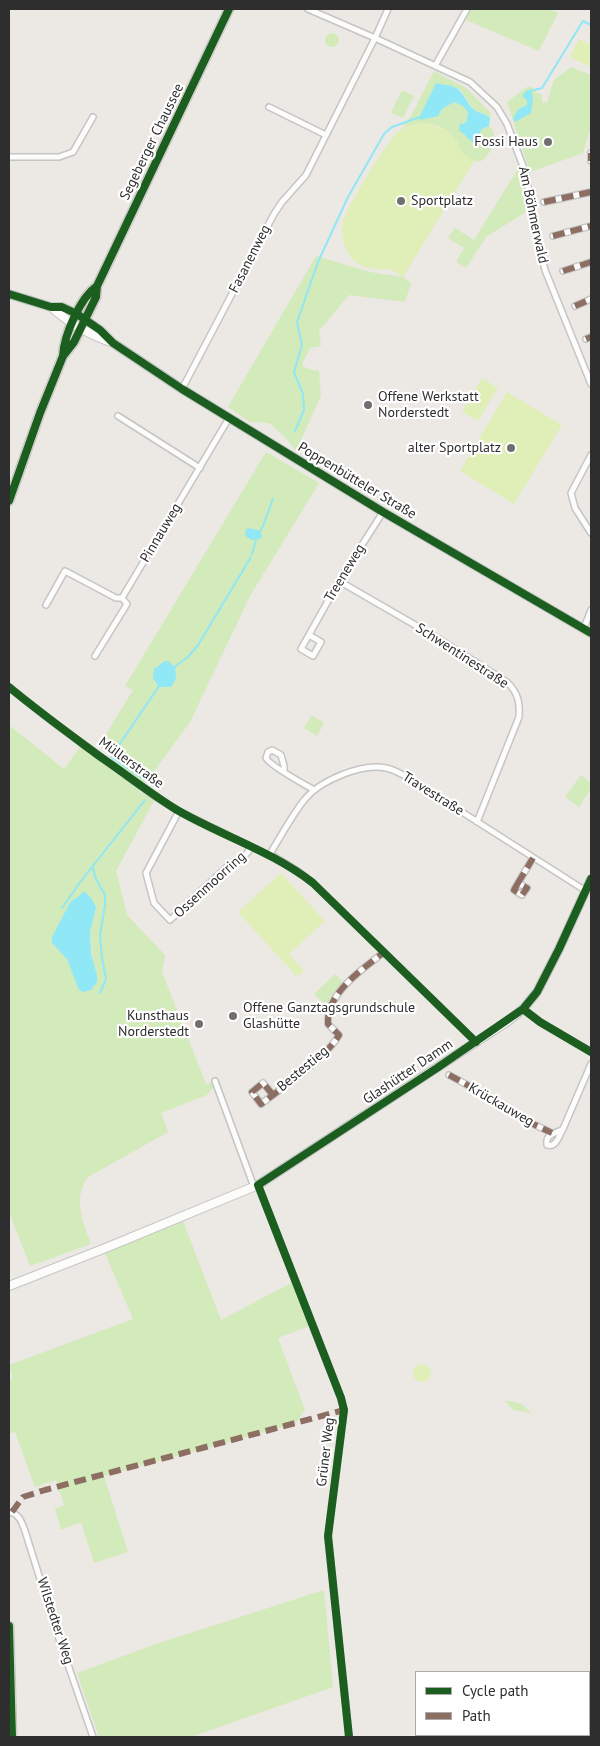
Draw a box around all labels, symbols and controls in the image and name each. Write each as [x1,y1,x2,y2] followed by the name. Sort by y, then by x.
[116,81,188,203] street label: Segeberger Chaussee
[474,134,538,150] place label: Fossi Haus
[542,136,554,148] marker: Fossi Haus
[515,165,551,265] street label: Am Böhmerwald
[411,193,473,209] place label: Sportplatz
[395,195,407,207] marker: Sportplatz
[226,222,274,296] street label: Fasanenweg
[378,389,479,422] place label: Offene Werkstatt Norderstedt
[362,399,374,411] marker: Offene Werkstatt Norderstedt
[295,439,419,523] street label: Poppenbütteler Straße
[408,440,501,456] place label: alter Sportplatz
[505,442,517,454] marker: alter Sportplatz
[137,500,185,566] street label: Pinnauweg
[321,541,369,605] street label: Treeneweg
[412,620,512,692] street label: Schwentinestraße
[95,734,167,792] street label: Müllerstraße
[399,768,467,820] street label: Travestraße
[171,848,249,922] street label: Ossenmoorring
[243,1000,415,1032] place label: Offene Ganztagsgrundschule Glashütte
[118,1008,189,1040] place label: Kunsthaus Norderstedt
[227,1010,239,1022] marker: Offene Ganztagsgrundschule Glashütte
[193,1018,205,1030] marker: Kunsthaus Norderstedt
[360,1036,456,1108] street label: Glashütter Damm
[274,1043,332,1095] street label: Bestestieg
[465,1080,537,1130] street label: Krückauweg
[313,1416,339,1488] street label: Grüner Weg
[33,1575,77,1667] street label: Wilstedter Weg
[415,1671,590,1736] legend
[462,1681,528,1700] text: Cycle path
[462,1706,491,1725] text: Path

